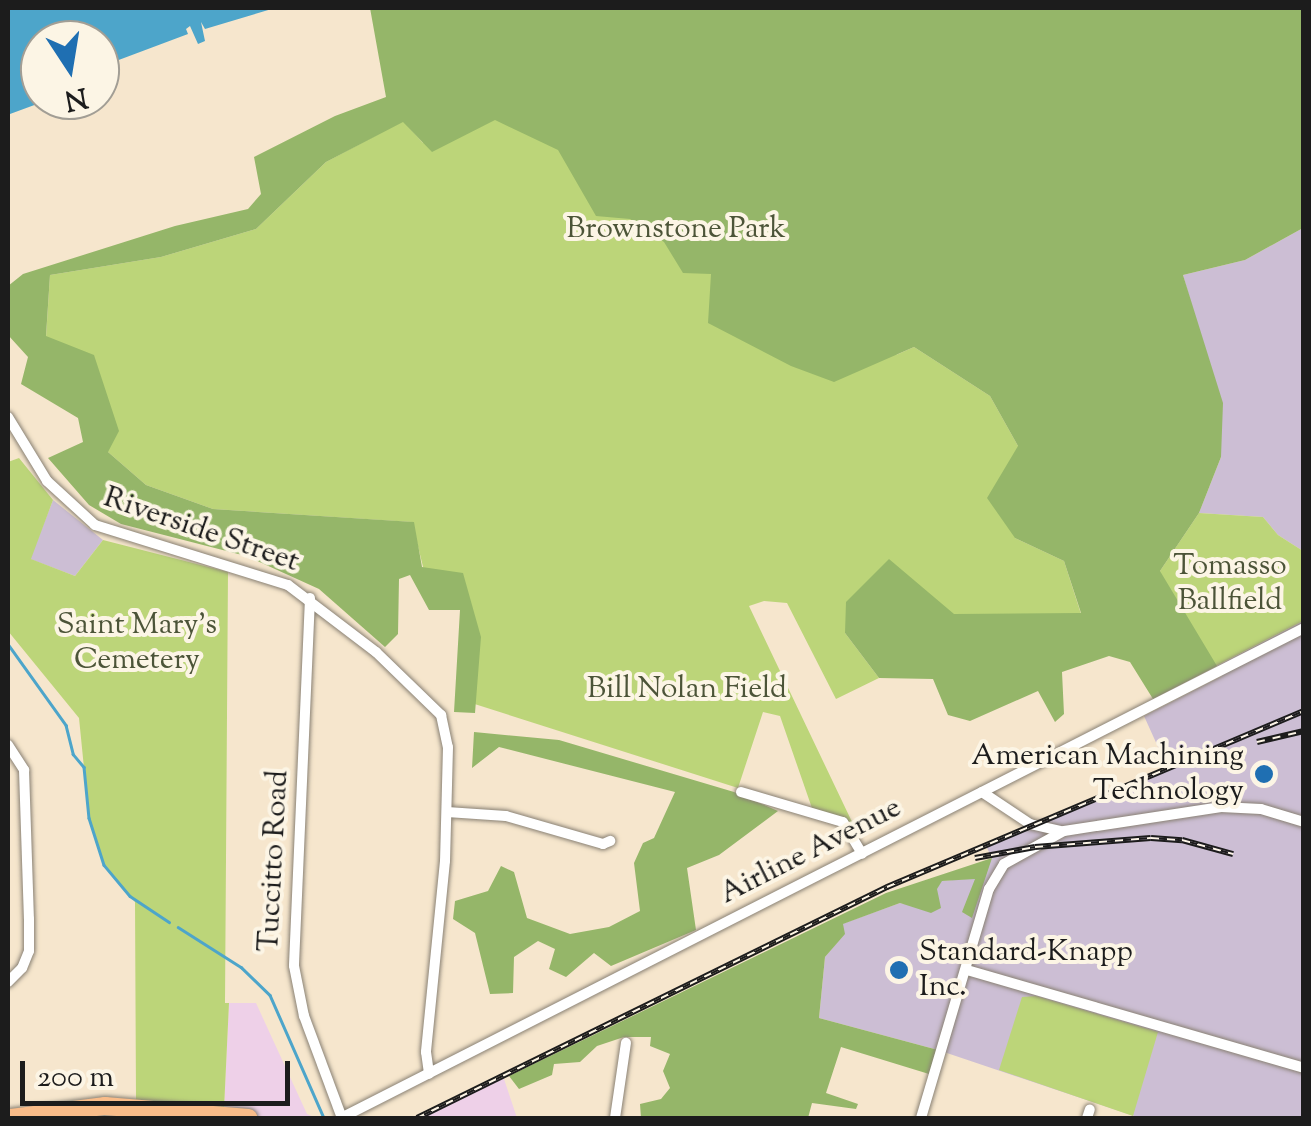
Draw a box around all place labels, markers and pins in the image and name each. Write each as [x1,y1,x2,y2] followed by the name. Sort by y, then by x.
[971,739,1244,810] place label: American Machining Technology
[1253,763,1275,785] marker: American Machining Technology
[919,935,1133,1006] place label: Standard-Knapp Inc.
[888,959,910,981] marker: Standard-Knapp Inc.

